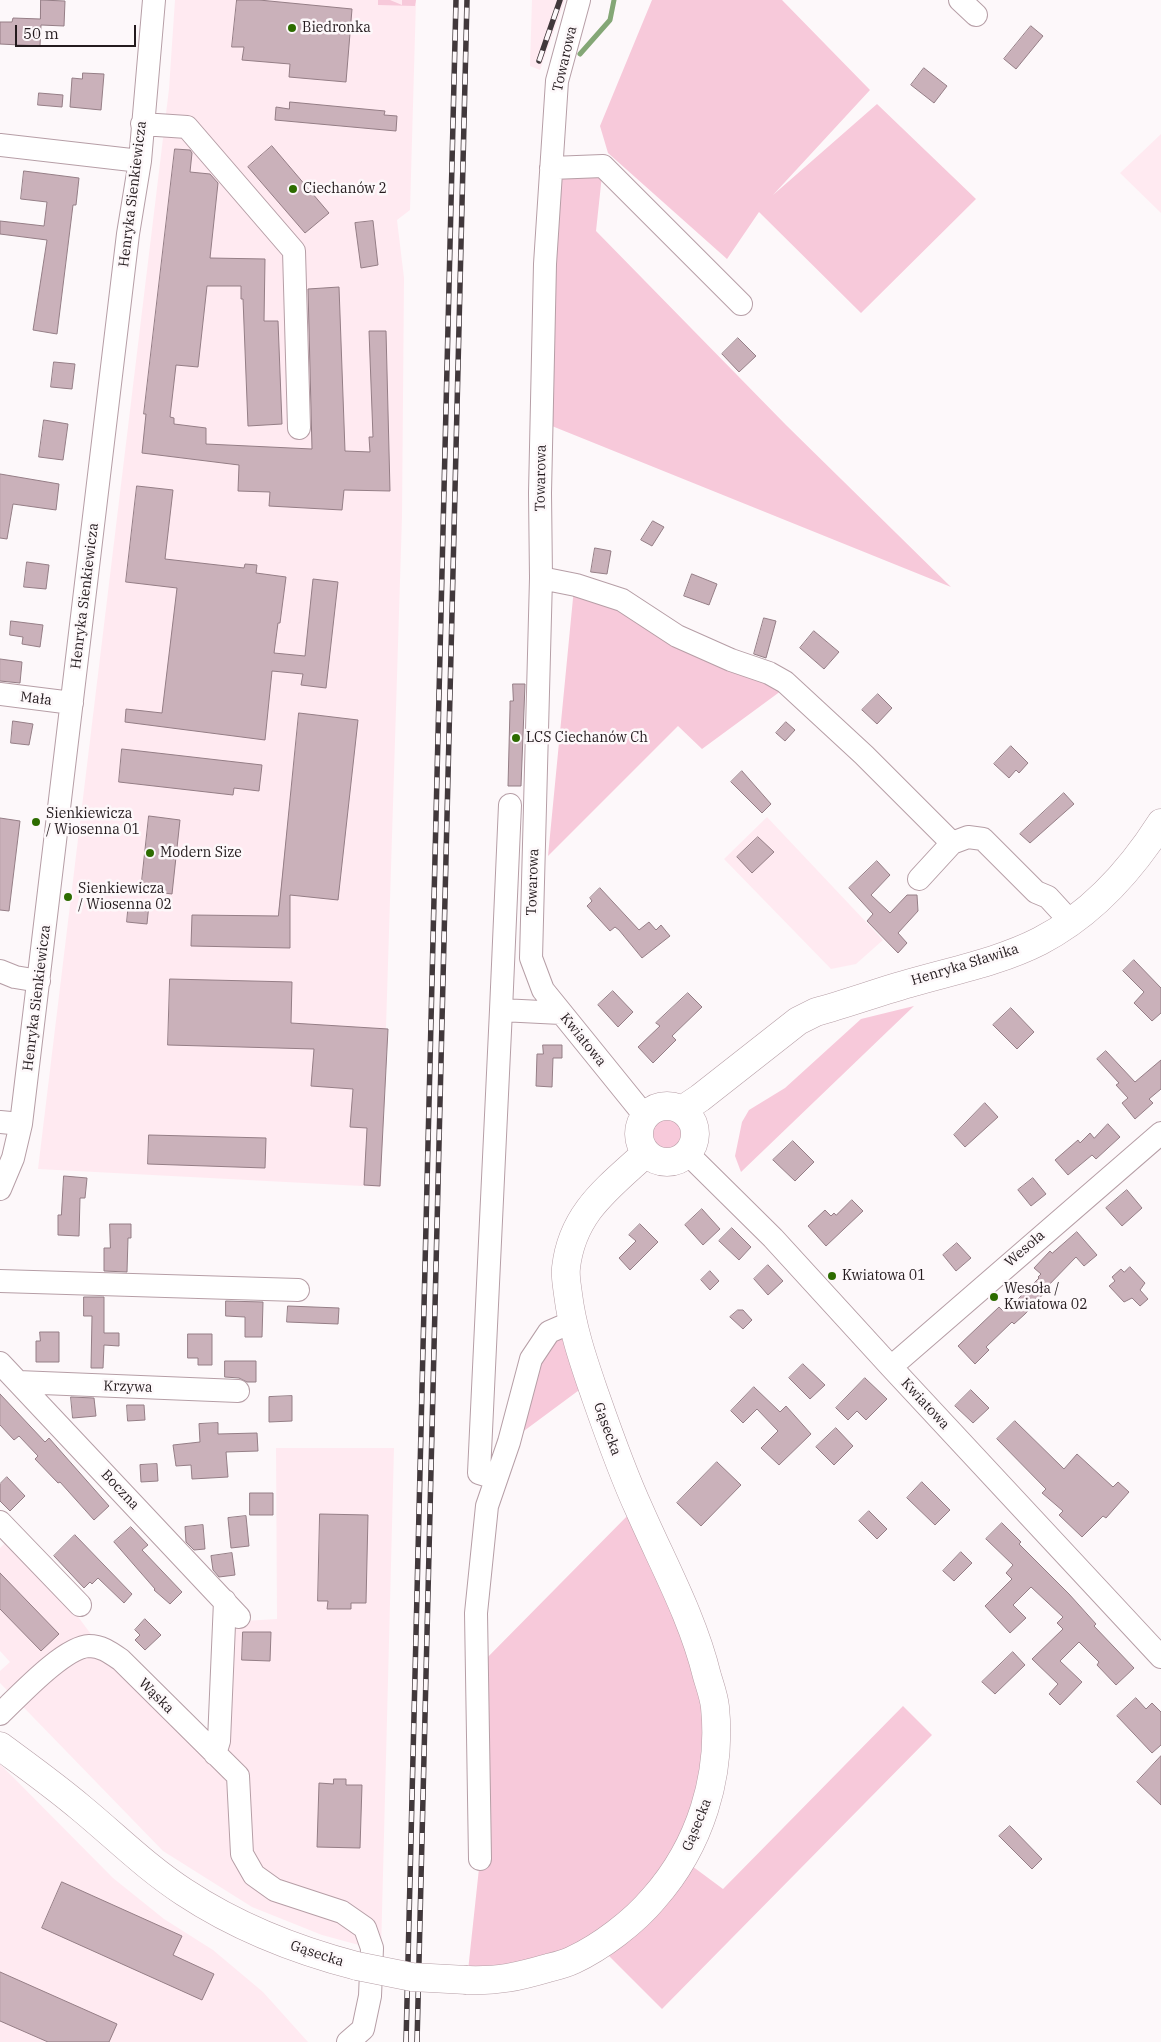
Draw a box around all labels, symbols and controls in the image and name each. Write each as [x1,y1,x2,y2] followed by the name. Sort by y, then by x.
[18,15,139,47] scale bar
[302,20,371,36] place label: Biedronka
[286,22,298,34] marker: Biedronka
[23,24,59,43] text: 50 m
[549,24,581,94] street label: Towarowa
[116,120,150,268] street label: Henryka Sienkiewicza
[303,181,387,197] place label: Ciechanów 2
[287,183,299,195] marker: Ciechanów 2
[532,444,550,512] street label: Towarowa
[68,522,102,670] street label: Henryka Sienkiewicza
[19,689,53,709] street label: Mała
[526,730,648,746] place label: LCS Ciechanów Ch
[510,732,522,744] marker: LCS Ciechanów Ch
[46,806,140,839] place label: Sienkiewicza / Wiosenna 01
[30,816,42,828] marker: Sienkiewicza / Wiosenna 01
[160,845,242,861] place label: Modern Size
[144,847,156,859] marker: Modern Size
[523,848,543,916] street label: Towarowa
[78,881,172,914] place label: Sienkiewicza / Wiosenna 02
[62,891,74,903] marker: Sienkiewicza / Wiosenna 02
[20,924,54,1072] street label: Henryka Sienkiewicza
[909,941,1021,989] street label: Henryka Sławika
[556,1010,610,1070] street label: Kwiatowa
[1002,1227,1048,1271] street label: Wesoła
[842,1268,926,1284] place label: Kwiatowa 01
[826,1270,838,1282] marker: Kwiatowa 01
[1004,1281,1088,1314] place label: Wesoła / Kwiatowa 02
[988,1291,1000,1303] marker: Wesoła / Kwiatowa 02
[897,1375,953,1433] street label: Kwiatowa
[103,1378,153,1396] street label: Krzywa
[590,1400,624,1458] street label: Gąsecka
[97,1467,143,1513] street label: Boczna
[135,1675,177,1717] street label: Wąska
[679,1796,715,1854] street label: Gąsecka
[288,1937,346,1971] street label: Gąsecka

